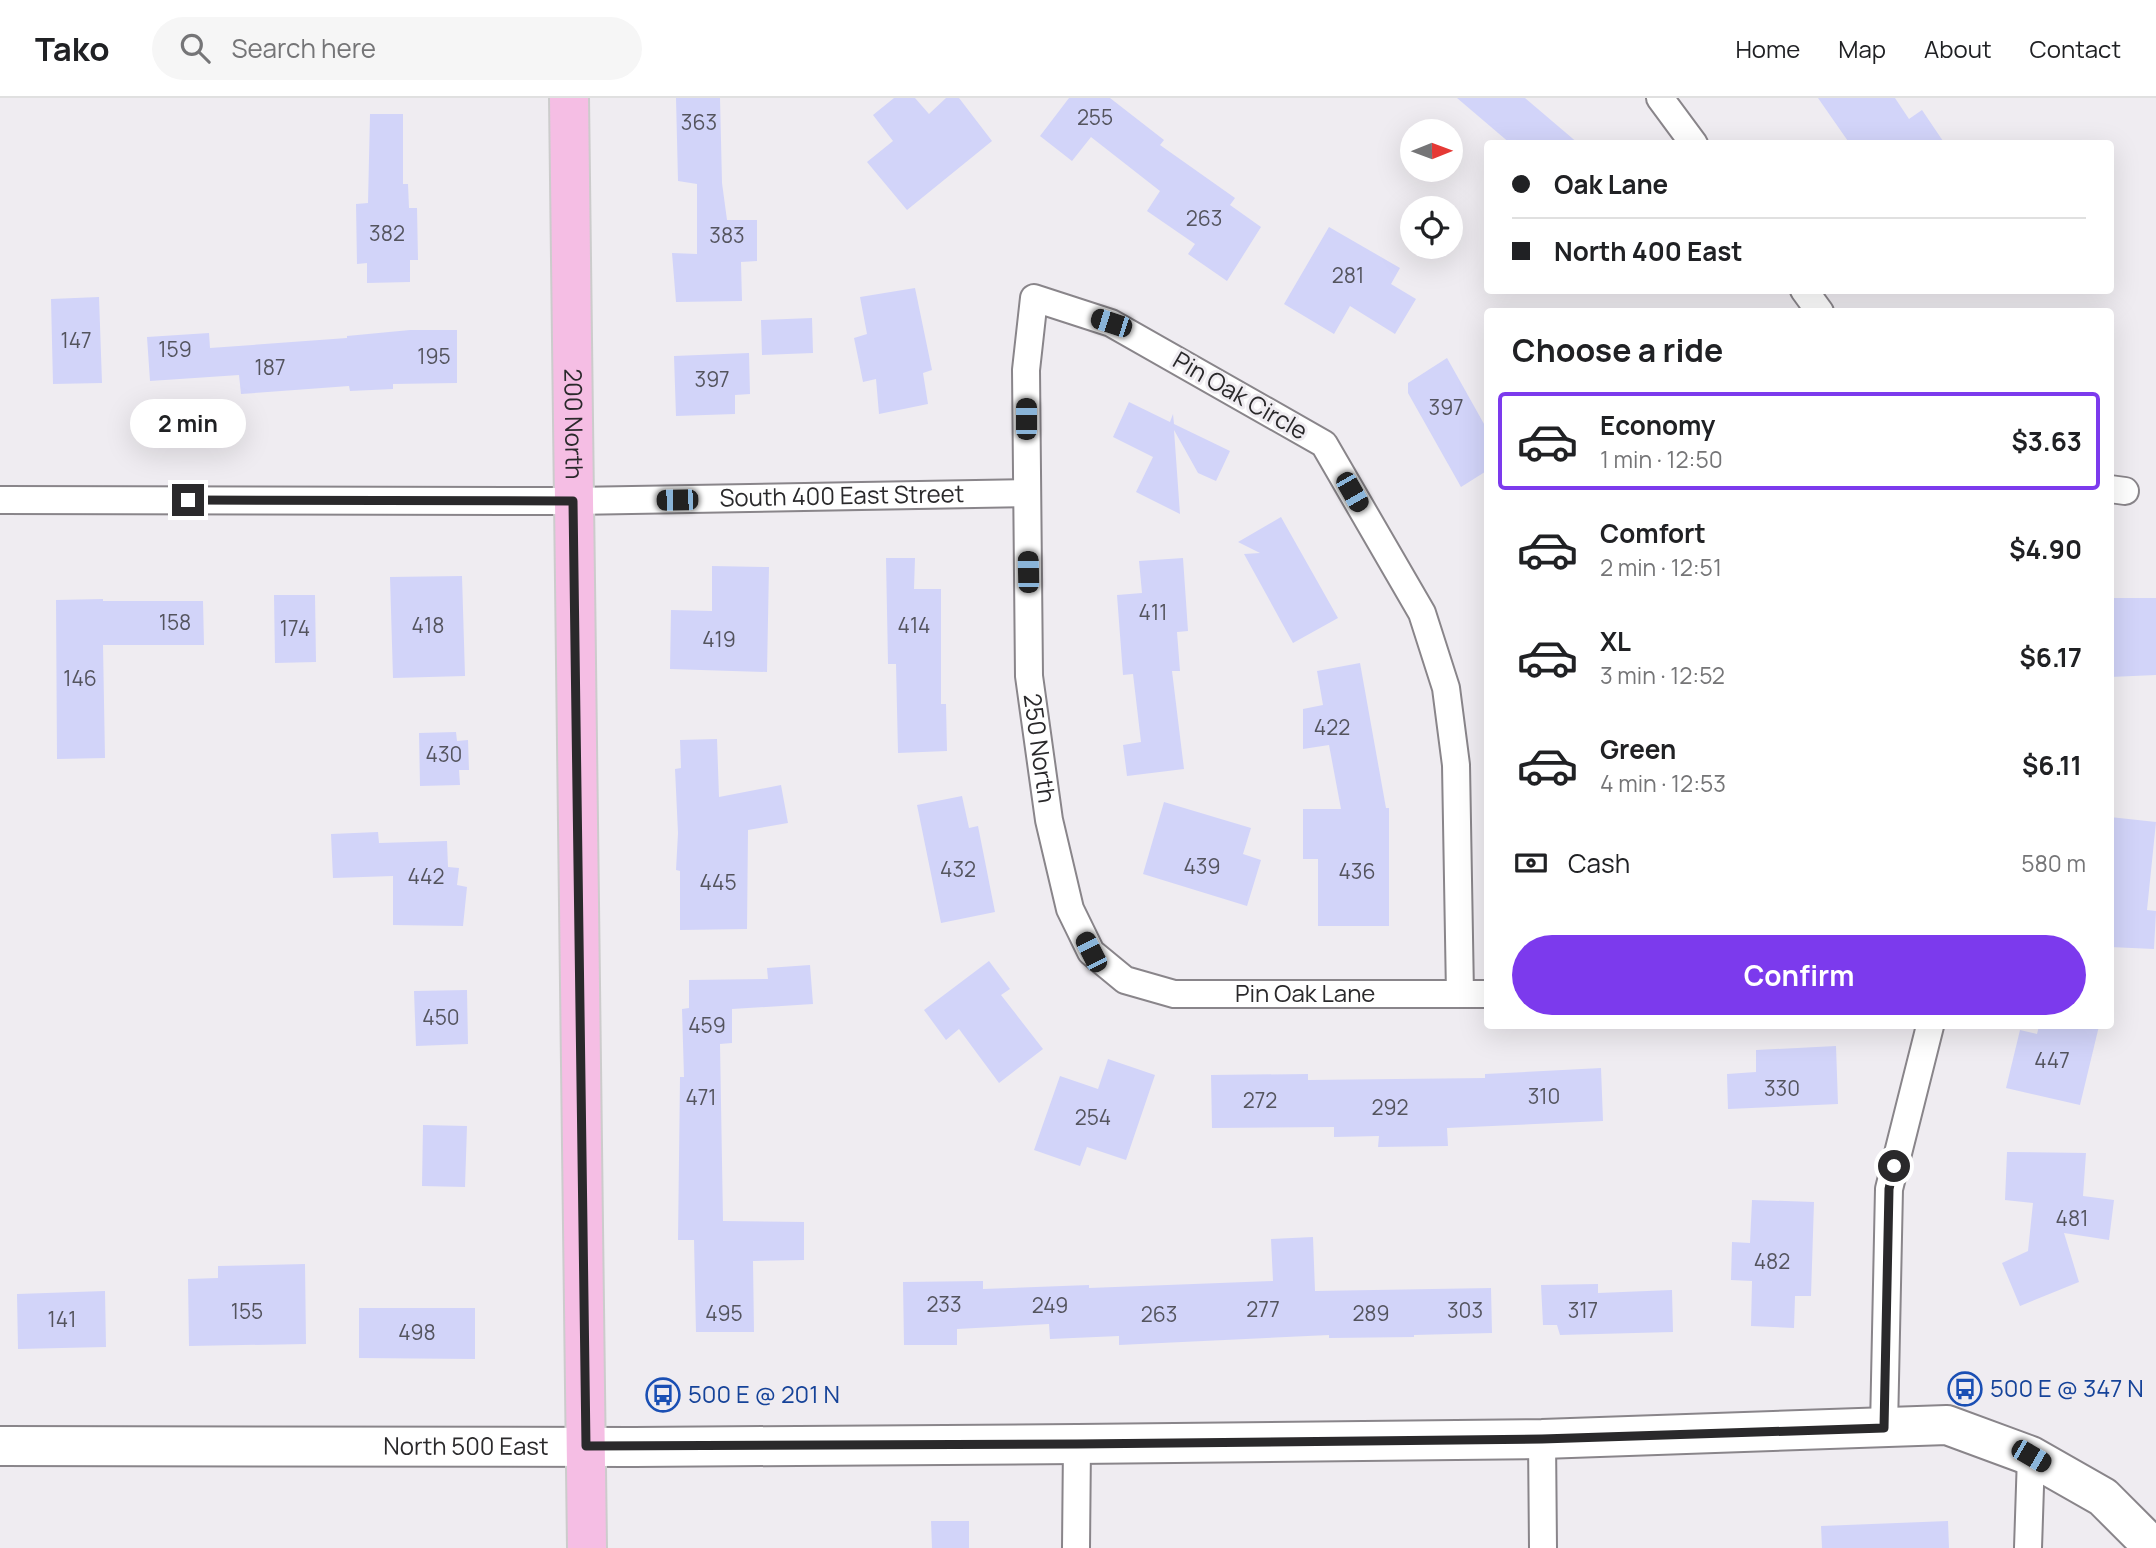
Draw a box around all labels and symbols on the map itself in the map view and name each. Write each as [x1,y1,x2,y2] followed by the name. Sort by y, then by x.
[1077,103,1113,131] house number: 255
[681,108,717,136] house number: 363
[1400,119,1463,182] north arrow
[1186,204,1222,232] house number: 263
[369,219,405,247] house number: 382
[709,221,745,249] house number: 383
[1332,261,1364,289] house number: 281
[1088,307,1135,339] car
[60,326,92,354] house number: 147
[158,335,192,363] house number: 159
[417,342,451,370] house number: 195
[1167,343,1314,447] street label: Pin Oak Circle
[255,353,285,381] house number: 187
[695,365,729,393] house number: 397
[557,368,592,480] street label: 200 North
[1429,393,1463,421] house number: 397
[130,398,246,448] callout: 2 min
[1016,398,1037,440] car
[1333,469,1372,515] car
[719,476,965,513] street label: South 400 East Street
[172,484,204,516] route end
[656,489,699,511] car
[1018,551,1039,593] car
[1139,598,1167,626] house number: 411
[159,608,191,636] house number: 158
[412,611,444,639] house number: 418
[898,611,930,639] house number: 414
[280,614,310,642] house number: 174
[702,625,736,653] house number: 419
[63,664,97,692] house number: 146
[1017,691,1064,805] street label: 250 North
[1314,713,1350,741] house number: 422
[426,740,462,768] house number: 430
[1183,852,1221,880] house number: 439
[940,855,976,883] house number: 432
[1338,857,1376,885] house number: 436
[408,862,444,890] house number: 442
[699,868,737,896] house number: 445
[1073,929,1110,975] car
[1235,976,1375,1009] street label: Pin Oak Lane
[422,1003,460,1031] house number: 450
[688,1011,726,1039] house number: 459
[2034,1046,2070,1074] house number: 447
[1764,1074,1800,1102] house number: 330
[1528,1082,1560,1110] house number: 310
[685,1083,717,1111] house number: 471
[1243,1086,1277,1114] house number: 272
[1372,1093,1408,1121] house number: 292
[1075,1103,1111,1131] house number: 254
[1878,1150,1910,1182] route start
[2056,1204,2088,1232] house number: 481
[1754,1247,1790,1275] house number: 482
[926,1290,962,1318] house number: 233
[1032,1291,1068,1319] house number: 249
[1246,1295,1280,1323] house number: 277
[1447,1296,1483,1324] house number: 303
[1568,1296,1598,1324] house number: 317
[231,1297,263,1325] house number: 155
[705,1299,743,1327] house number: 495
[1352,1299,1390,1327] house number: 289
[1141,1300,1177,1328] house number: 263
[48,1305,76,1333] house number: 141
[398,1318,436,1346] house number: 498
[1946,1370,1984,1408] bus stop icon: 500 E @ 347 N
[1990,1371,2144,1404] place label: 500 E @ 347 N
[644,1376,682,1414] bus stop icon: 500 E @ 201 N
[688,1377,840,1410] place label: 500 E @ 201 N
[383,1429,549,1462] street label: North 500 East
[2008,1436,2055,1476] car

